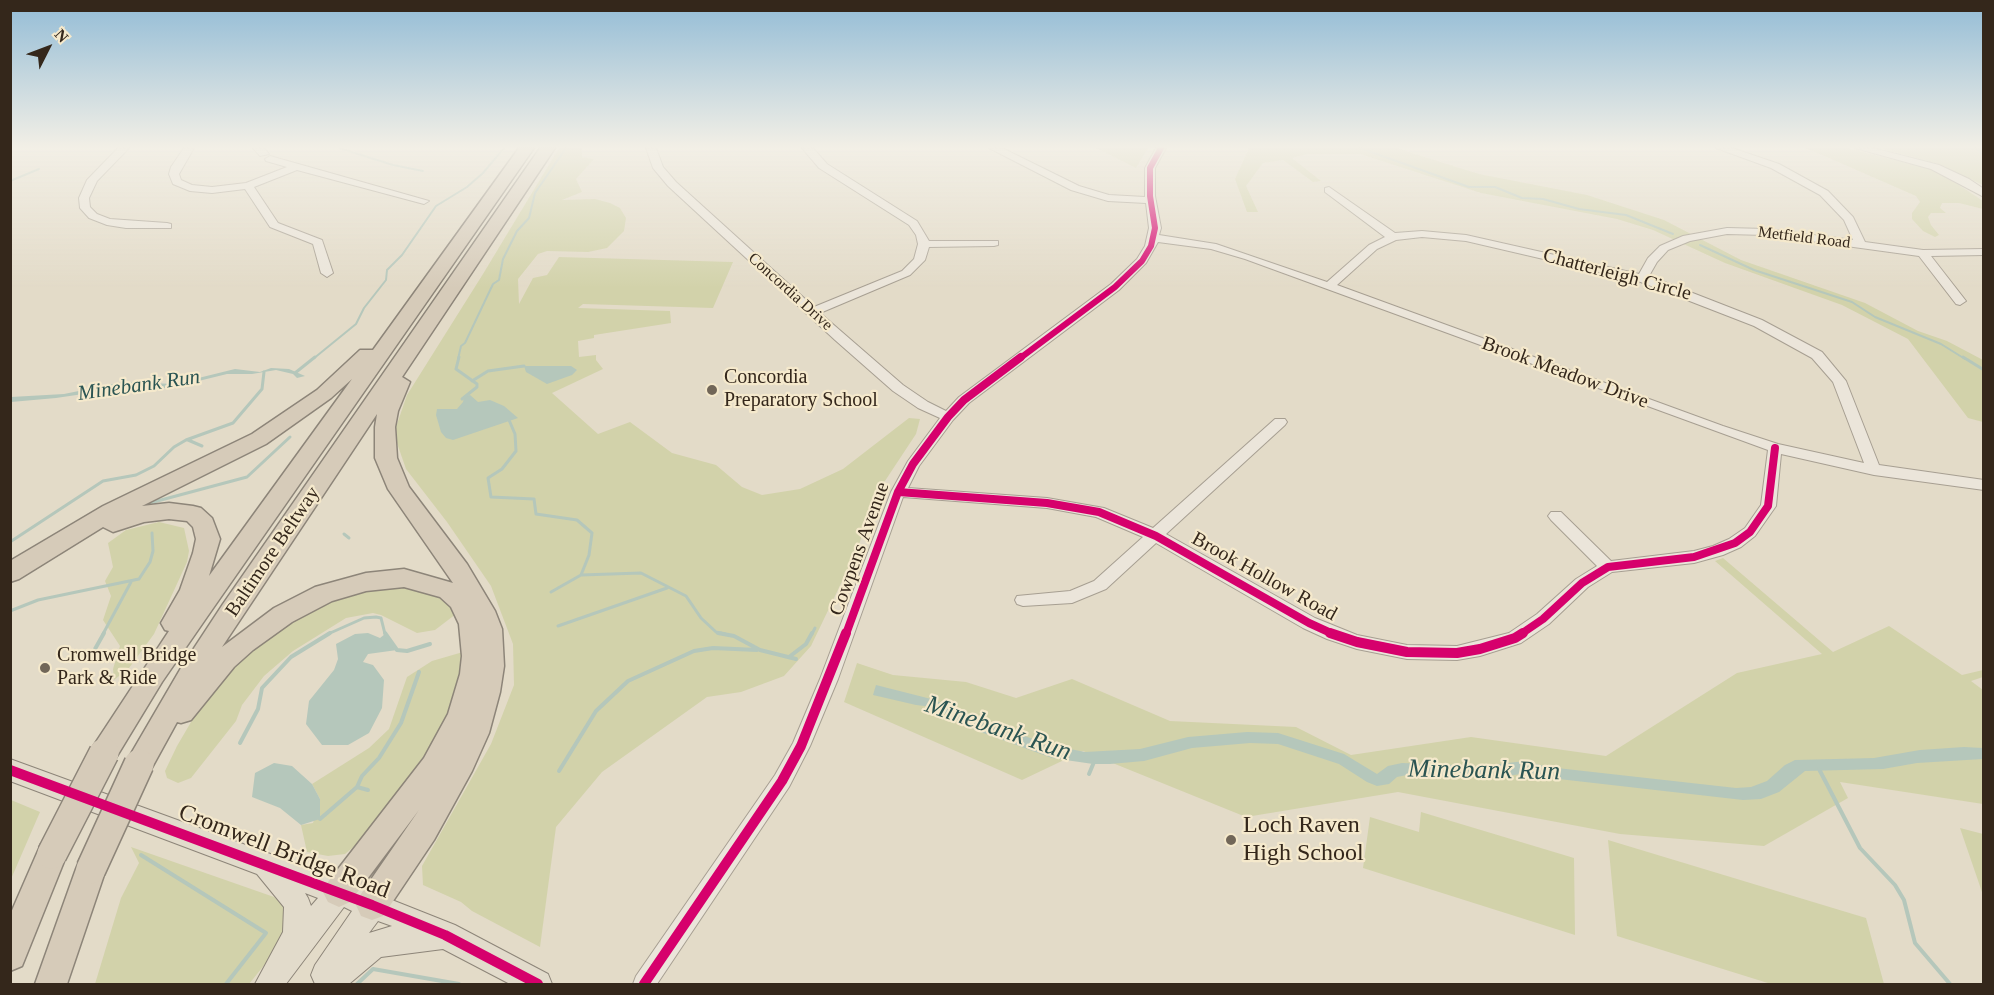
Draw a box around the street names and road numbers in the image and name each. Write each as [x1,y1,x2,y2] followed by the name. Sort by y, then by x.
[1757,223,1851,253] street label: Metfield Road
[1540,244,1694,306] street label: Chatterleigh Circle
[744,249,836,335] street label: Concordia Drive
[1478,332,1652,414] street label: Brook Meadow Drive
[825,479,895,619] street label: Cowpens Avenue
[221,482,325,622] street label: Baltimore Beltway
[1187,527,1341,627] street label: Brook Hollow Road
[174,798,394,906] street label: Cromwell Bridge Road

